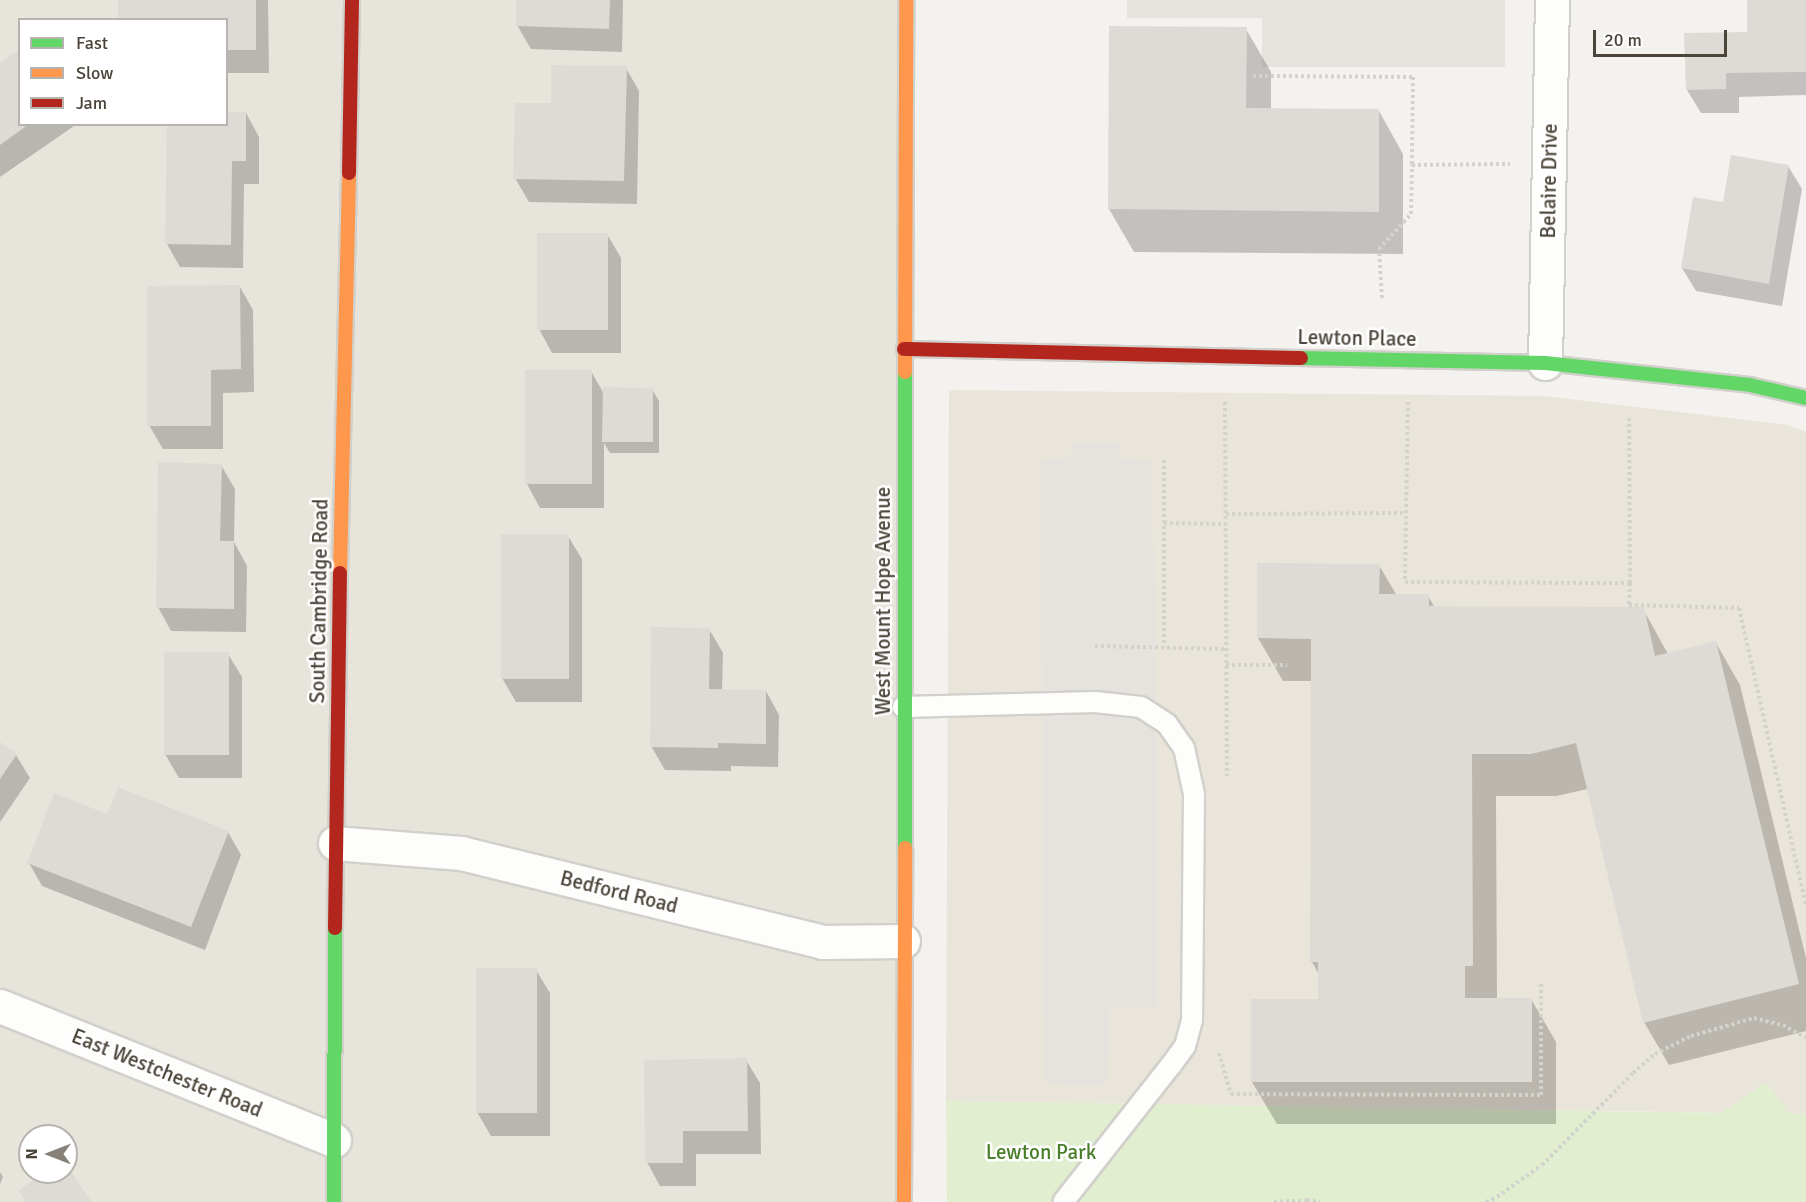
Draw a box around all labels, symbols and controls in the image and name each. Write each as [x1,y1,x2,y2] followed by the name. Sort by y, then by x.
[18,18,228,126] legend
[1596,18,1730,56] scale bar
[1604,29,1642,51] text: 20 m
[76,32,108,54] text: Fast
[76,62,113,84] text: Slow
[76,92,107,114] text: Jam
[1535,123,1563,239] street label: Belaire Drive
[1297,324,1417,352] street label: Lewton Place
[870,487,896,715] street label: West Mount Hope Avenue
[305,499,333,703] street label: South Cambridge Road
[558,865,680,919] street label: Bedford Road
[68,1023,266,1123] street label: East Westchester Road
[18,1124,78,1184] north arrow
[986,1139,1096,1165] park label: Lewton Park
[22,1148,42,1160] text: N

